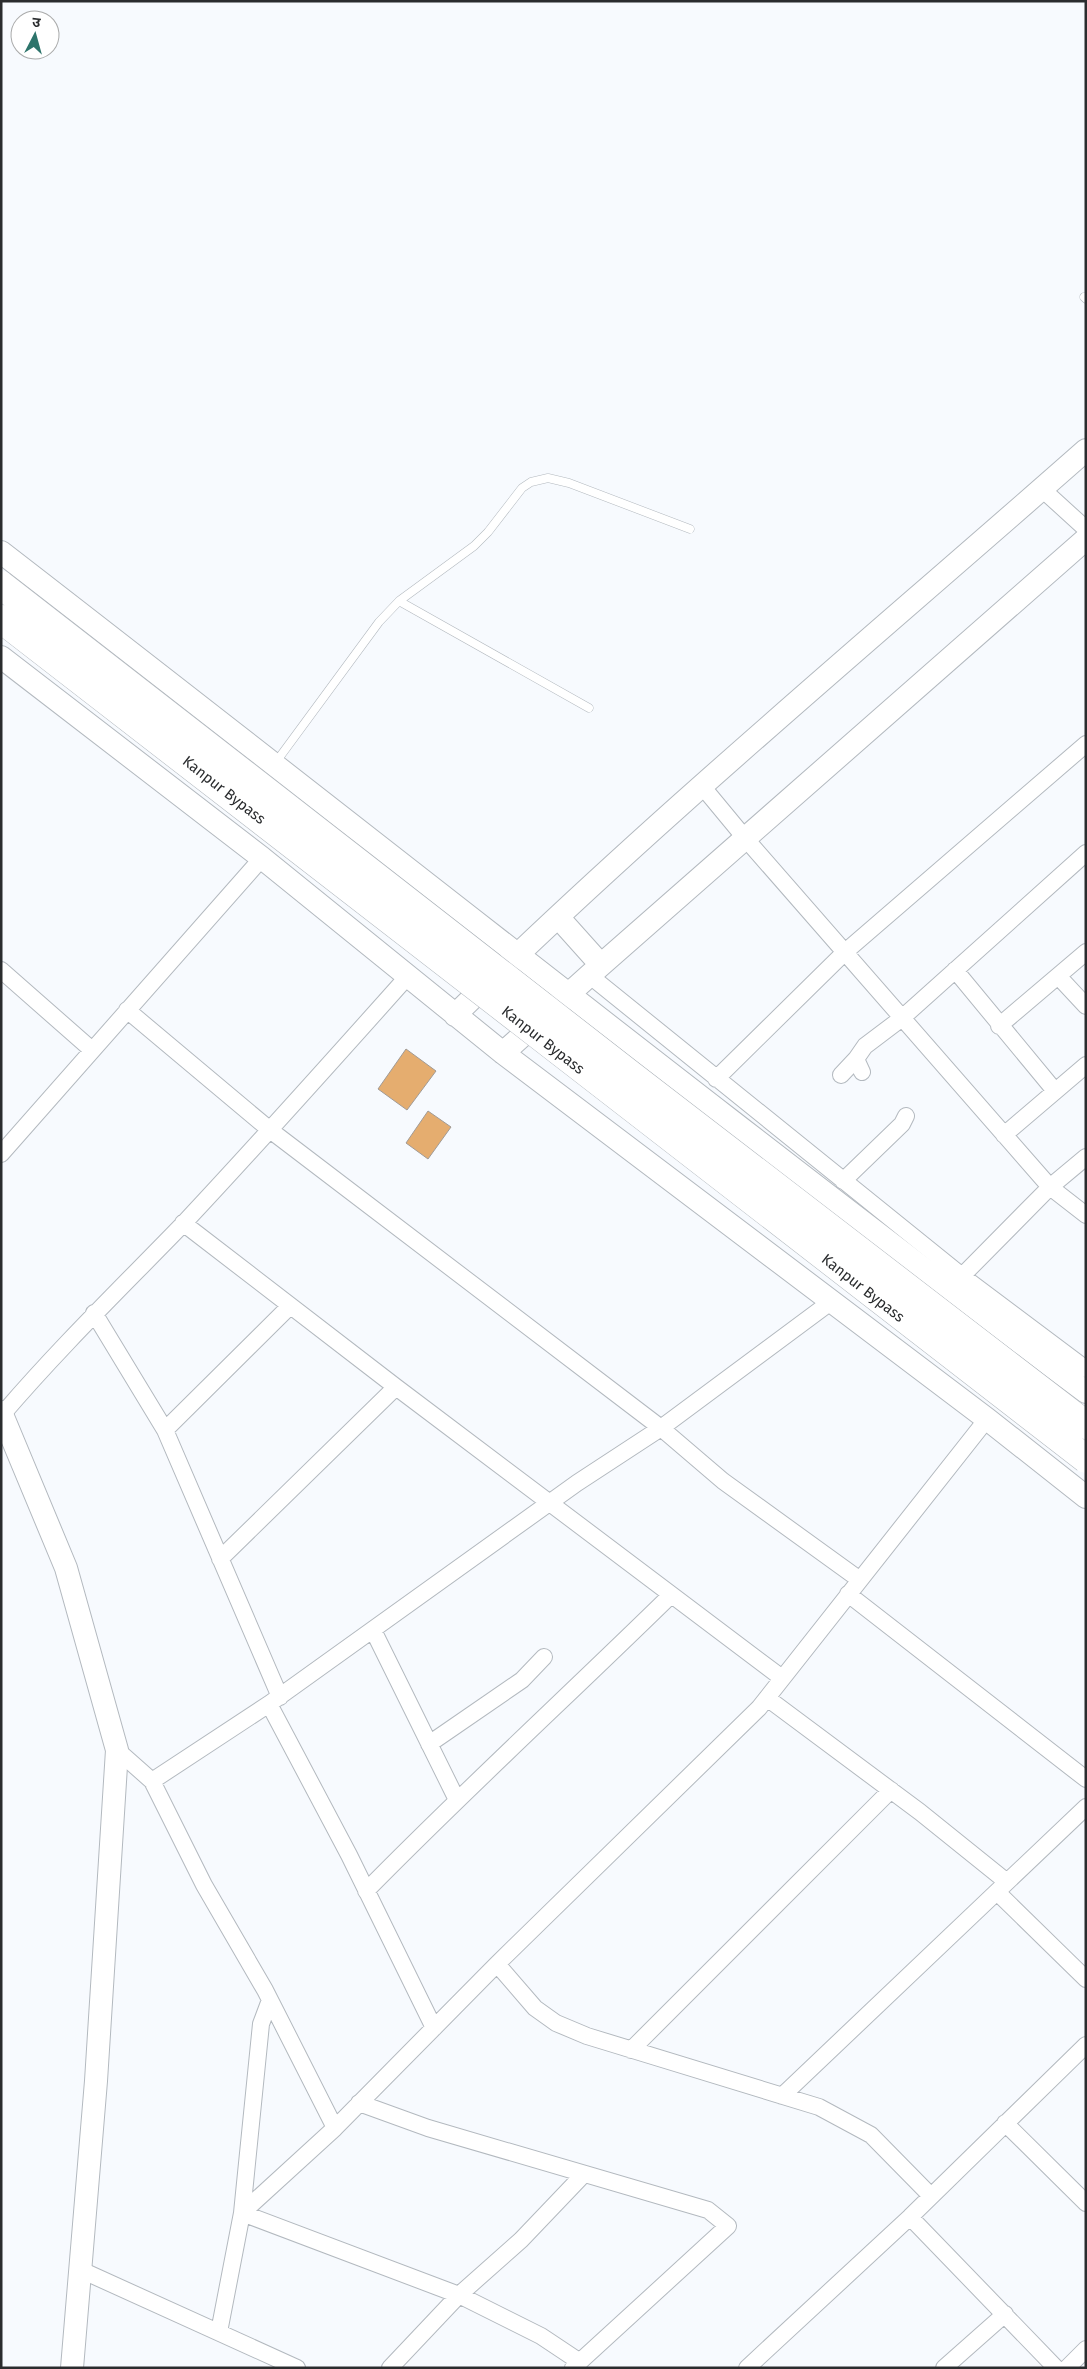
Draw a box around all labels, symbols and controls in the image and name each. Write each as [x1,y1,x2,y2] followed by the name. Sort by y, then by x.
[10,10,60,60] north arrow
[31,14,42,32] text: उ
[179,752,269,828] street label: Kanpur Bypass
[498,1002,588,1078] street label: Kanpur Bypass
[818,1250,908,1326] street label: Kanpur Bypass

